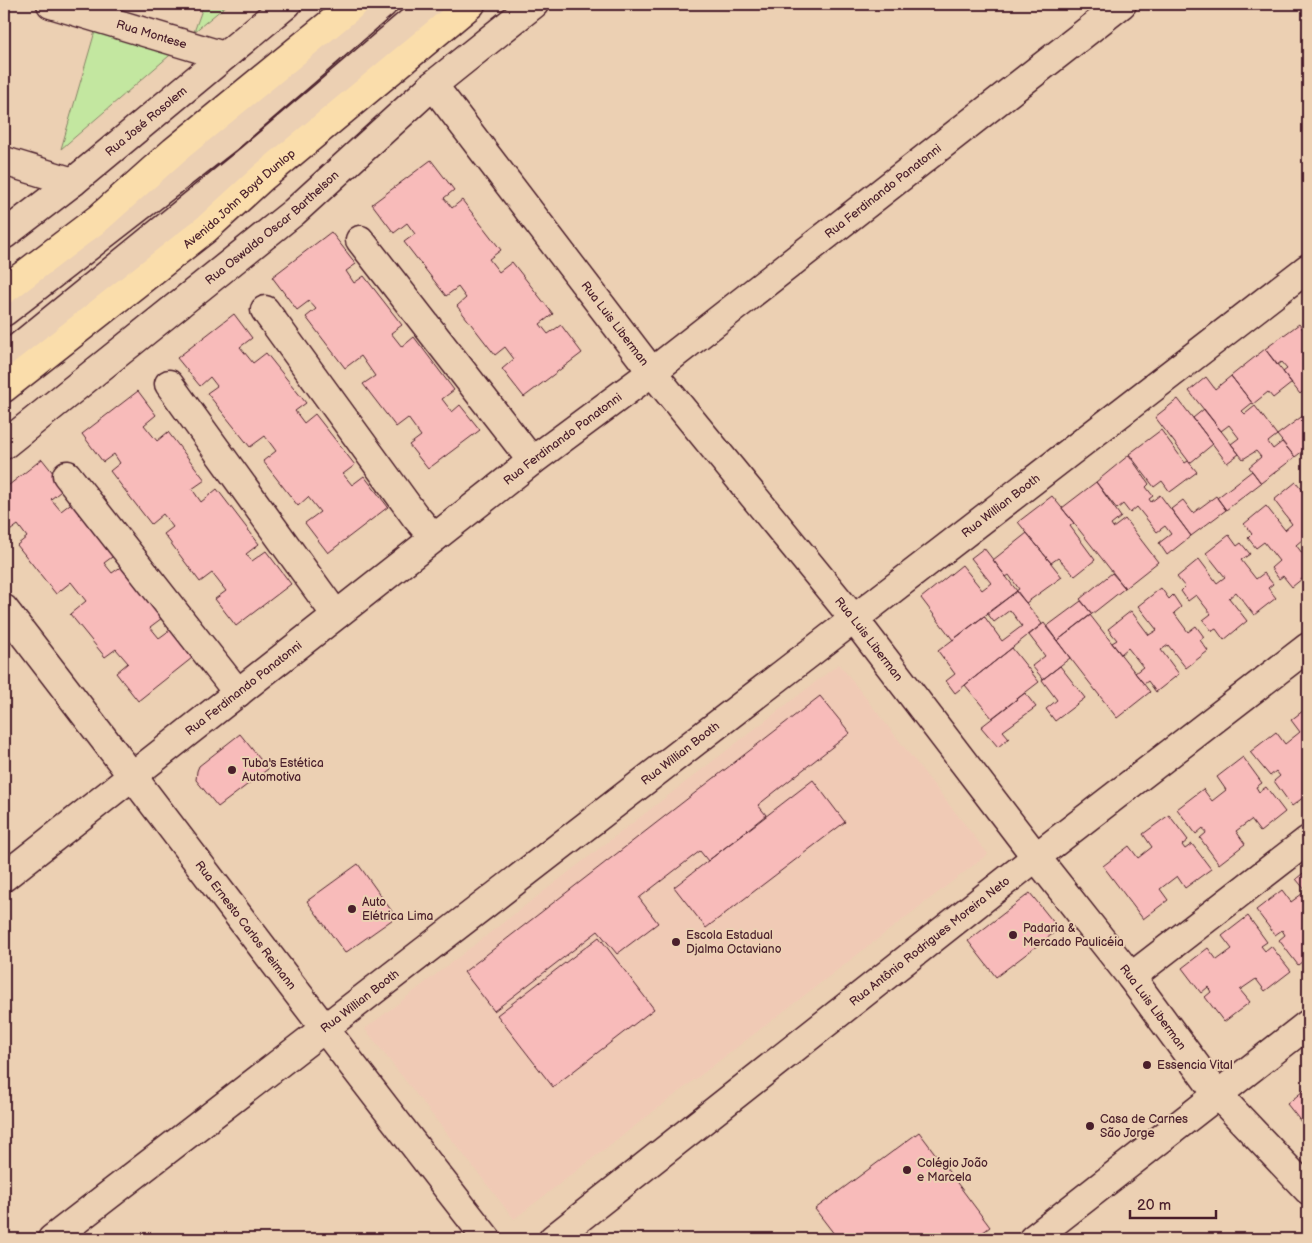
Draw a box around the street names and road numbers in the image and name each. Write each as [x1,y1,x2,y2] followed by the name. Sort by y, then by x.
[115,17,189,52] street label: Rua Montese
[102,83,190,160] street label: Rua José Rosolem
[822,141,945,242] street label: Rua Ferdinando Panatonni
[180,146,298,252] street label: Avenida John Boyd Dunlop
[202,167,342,288] street label: Rua Oswaldo Oscar Barthelson
[578,278,652,369] street label: Rua Luis Liberman
[500,389,625,488] street label: Rua Ferdinando Panatonni
[958,470,1043,541] street label: Rua Willian Booth
[832,594,906,684] street label: Rua Luis Liberman
[182,638,305,739] street label: Rua Ferdinando Panatonni
[638,718,723,788] street label: Rua Willian Booth
[192,858,300,993] street label: Rua Ernesto Carlos Reimann
[846,873,1013,1009] street label: Rua Antônio Rodrigues Moreira Neto
[1116,961,1190,1053] street label: Rua Luis Liberman
[318,966,402,1036] street label: Rua Willian Booth

